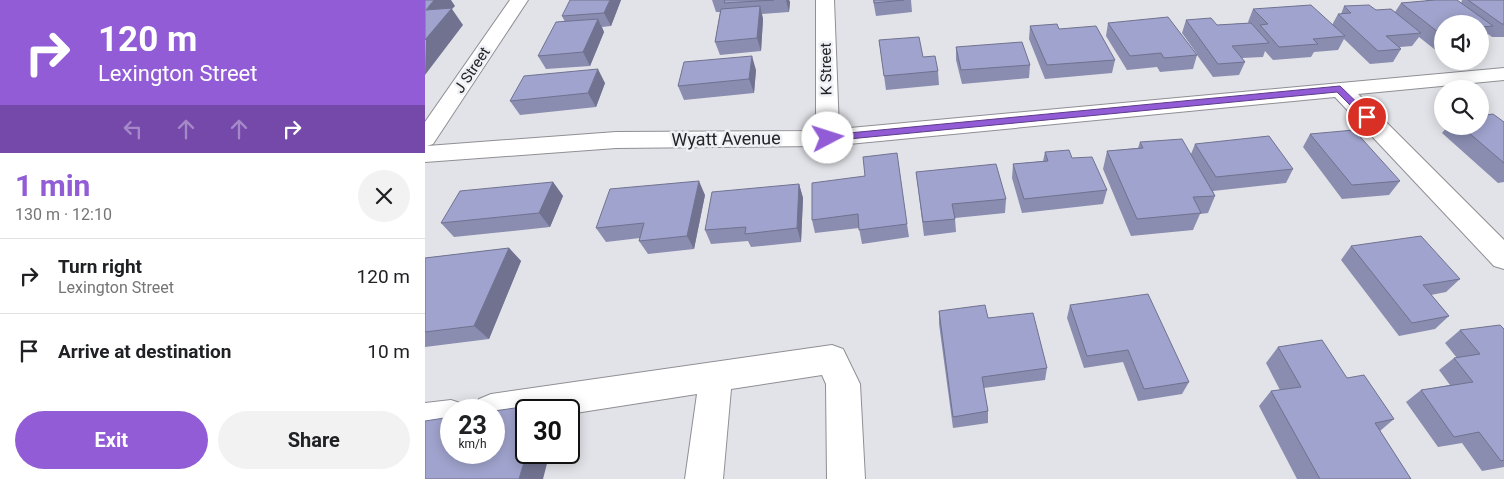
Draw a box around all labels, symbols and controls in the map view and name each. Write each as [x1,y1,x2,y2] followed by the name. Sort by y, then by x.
[1434,15,1489,135] map controls
[1434,15,1489,70] button: sound
[98,19,197,60] text: 120 m
[15,20,80,85] icon: right
[817,42,835,96] street label: K Street
[450,44,494,96] street label: J Street
[98,61,257,86] text: Lexington Street
[1434,80,1489,135] button: search
[1346,96,1388,138] pin
[1353,103,1381,131] icon: arrive
[801,111,853,163] position arrow
[119,115,147,143] icon: left
[172,115,200,143] icon: ahead
[225,115,253,143] icon: ahead
[278,115,306,143] icon: right
[671,127,781,150] street label: Wyatt Avenue
[15,168,90,203] text: 1 min
[358,170,410,222] button: close
[15,205,112,224] text: 130 m · 12:10
[58,255,142,278] text: Turn right
[15,262,43,290] icon: right
[357,265,410,288] text: 120 m
[58,278,174,297] text: Lexington Street
[15,337,43,365] icon: arrive
[58,340,231,363] text: Arrive at destination
[367,340,410,363] text: 10 m
[515,399,580,464] speed limit sign: 30
[15,411,208,469] button: Exit
[218,411,410,469] button: Share
[458,411,487,440] text: 23
[458,437,487,451] text: km/h

